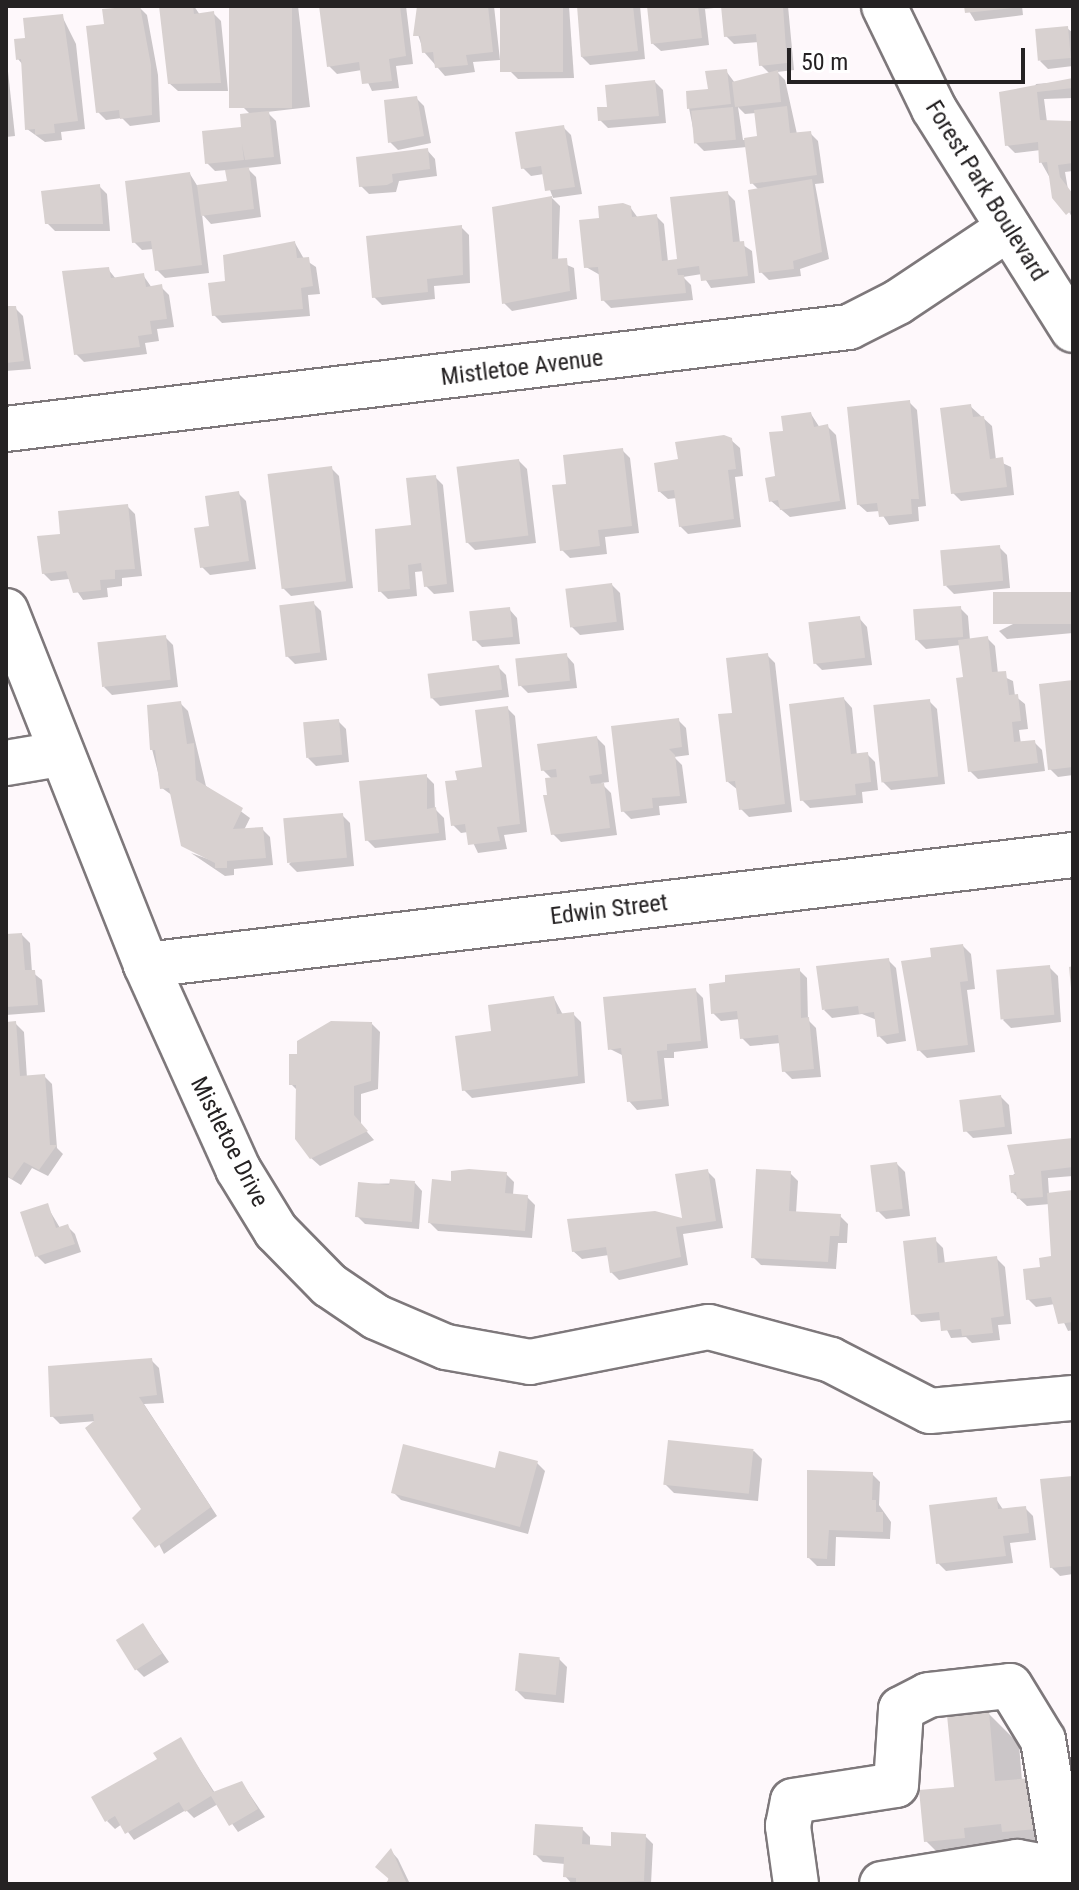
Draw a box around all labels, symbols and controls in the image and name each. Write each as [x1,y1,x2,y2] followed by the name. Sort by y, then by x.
[791,32,1029,82] scale bar
[801,48,848,76] text: 50 m
[919,95,1053,287] street label: Forest Park Boulevard
[439,344,605,392] street label: Mistletoe Avenue
[549,889,669,931] street label: Edwin Street
[184,1072,274,1212] street label: Mistletoe Drive

